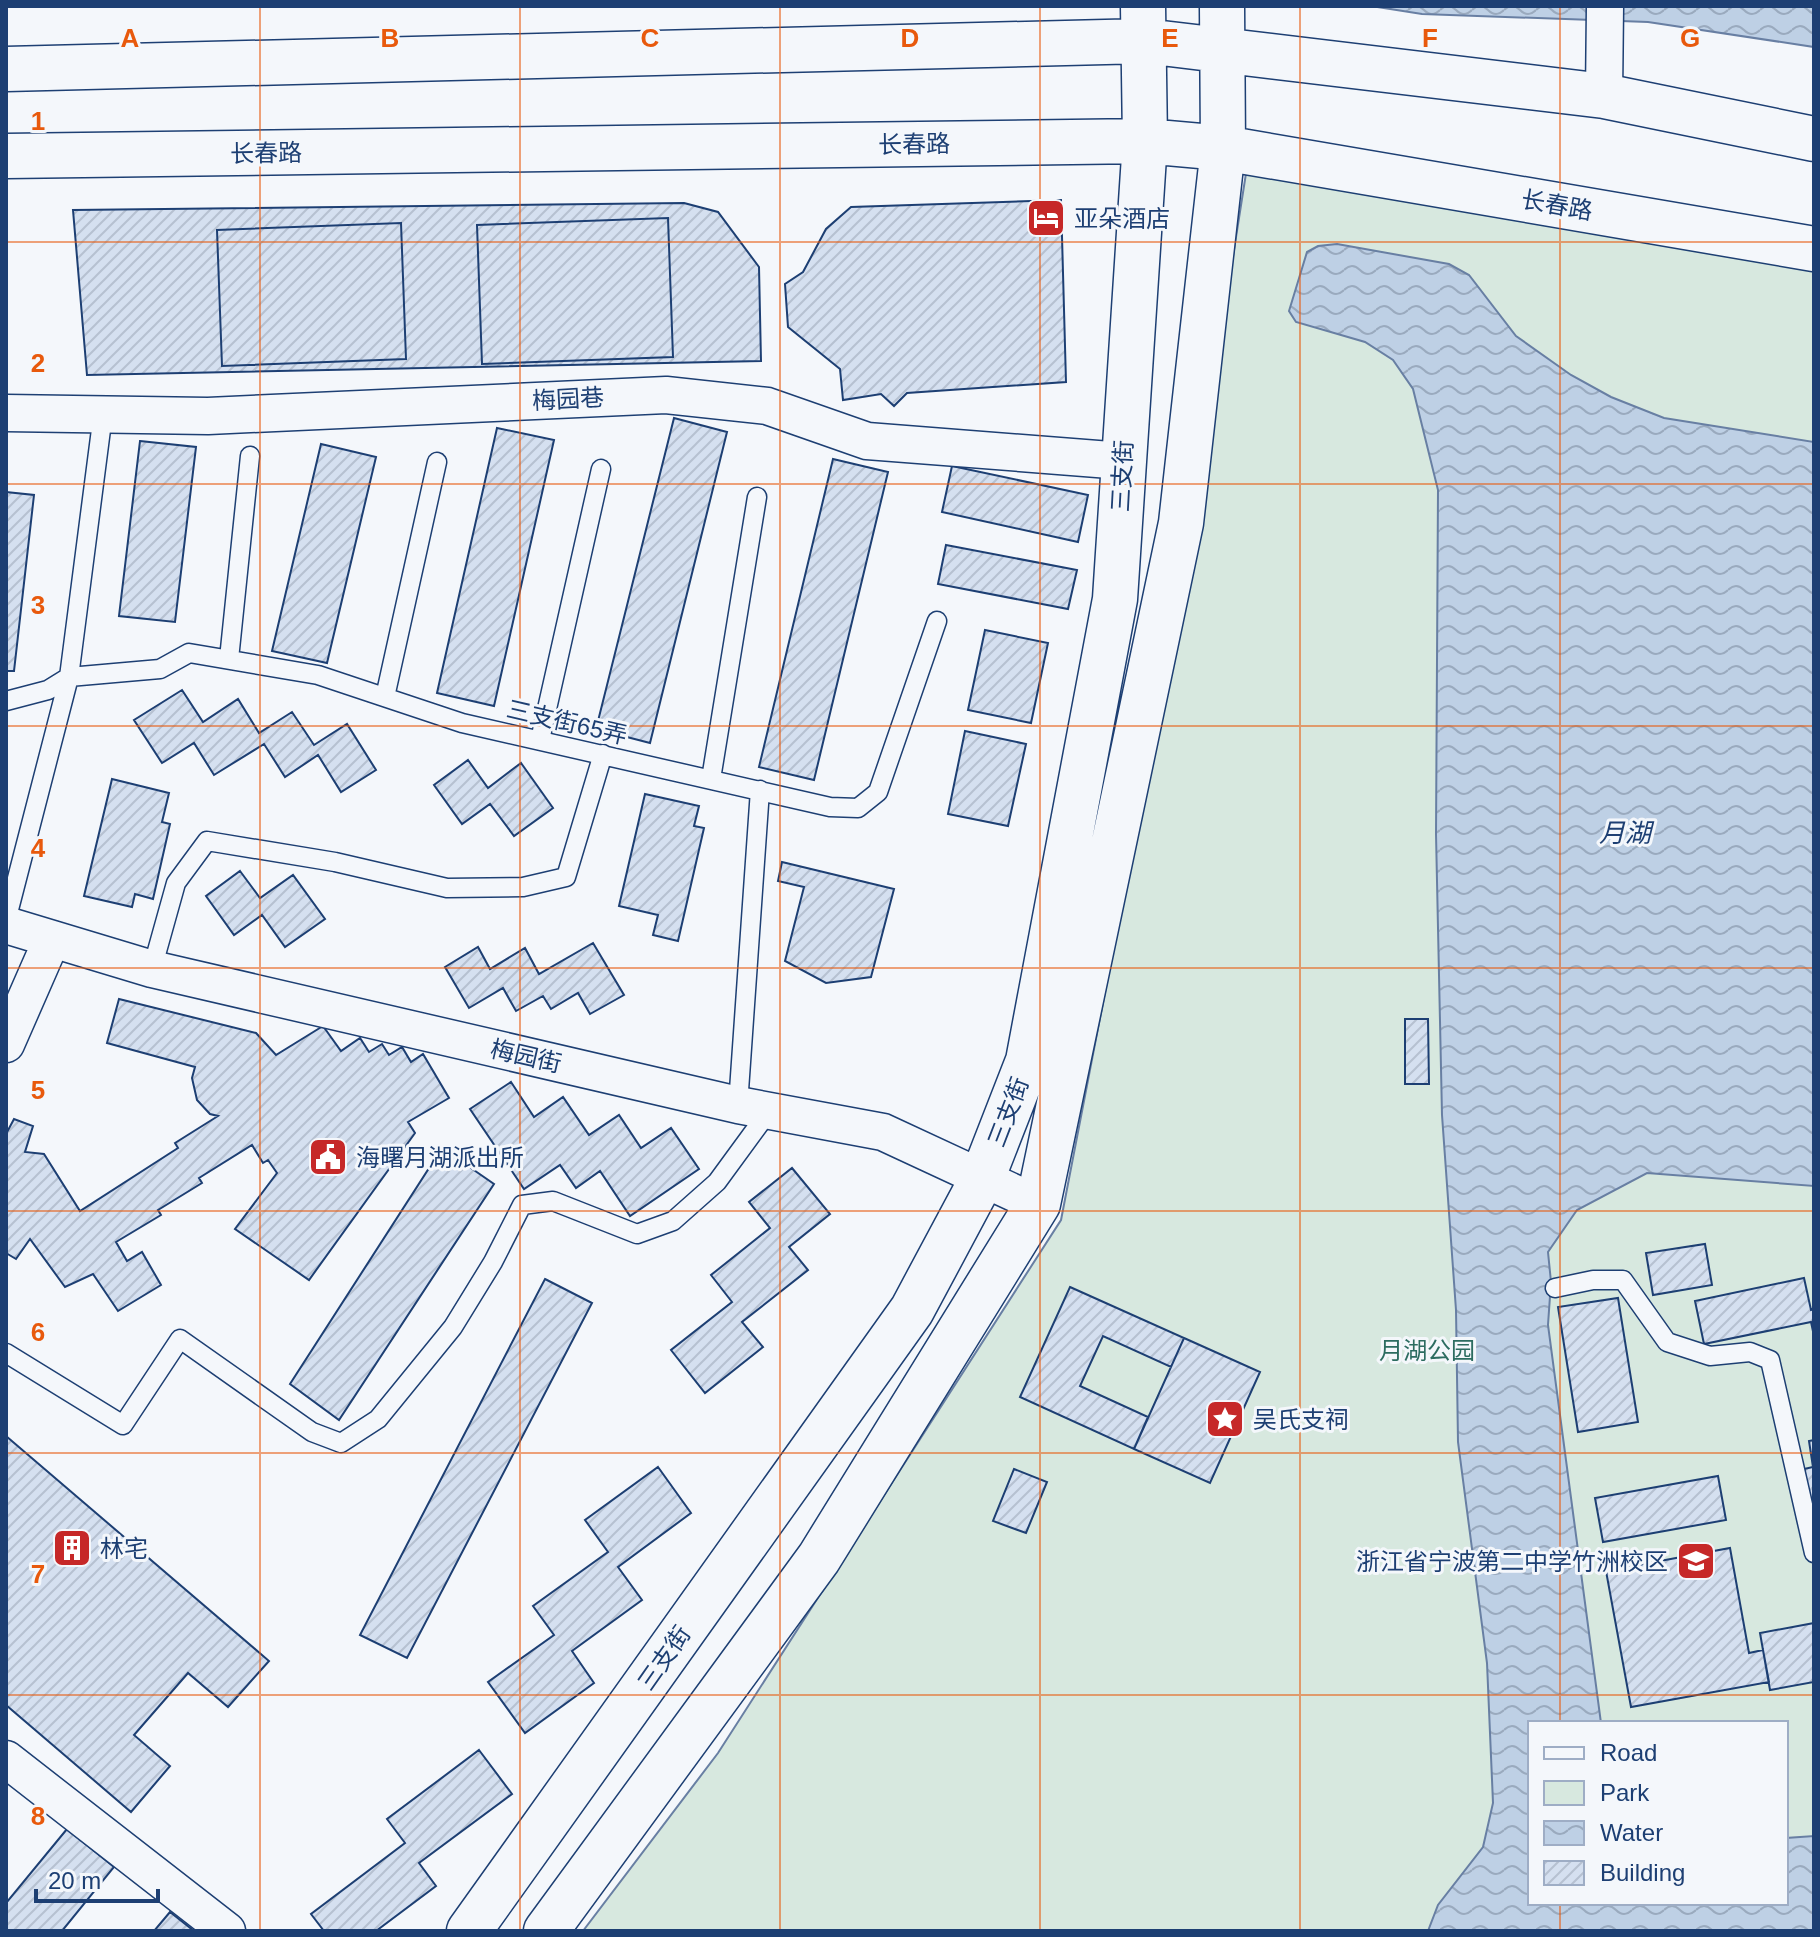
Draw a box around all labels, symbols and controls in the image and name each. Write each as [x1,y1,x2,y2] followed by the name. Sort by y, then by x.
[121,23,140,53] text: A
[381,23,399,53] text: B
[641,23,660,53] text: C
[901,23,919,53] text: D
[1161,23,1179,53] text: E
[1422,23,1438,53] text: F
[1680,23,1700,53] text: G
[31,106,45,136] text: 1
[878,130,950,158] street label: 长春路
[230,139,302,167] street label: 长春路
[1519,185,1595,225] street label: 长春路
[1025,197,1067,239] hotel icon: 亚朵酒店
[1074,205,1170,232] place label: 亚朵酒店
[31,348,45,378] text: 2
[531,384,605,414] street label: 梅园巷
[1107,439,1137,513] street label: 三支街
[31,590,45,620] text: 3
[504,695,630,749] street label: 三支街65弄
[1599,818,1655,848] water label: 月湖
[31,833,46,863] text: 4
[488,1035,564,1077] street label: 梅园街
[982,1074,1034,1150] street label: 三支街
[31,1075,45,1105] text: 5
[307,1136,349,1178] public building icon: 海曙月湖派出所
[356,1144,524,1171] place label: 海曙月湖派出所
[31,1317,45,1347] text: 6
[1379,1337,1475,1364] park label: 月湖公园
[1204,1398,1246,1440] place icon: 吴氏支祠
[1253,1406,1349,1433] place label: 吴氏支祠
[51,1527,93,1569] building icon: 林宅
[100,1535,148,1562] place label: 林宅
[1675,1540,1717,1582] school or university icon: 浙江省宁波第二中学竹洲校区
[1356,1548,1668,1575] place label: 浙江省宁波第二中学竹洲校区
[31,1559,45,1589] text: 7
[632,1621,696,1695] street label: 三支街
[1528,1721,1788,1905] legend
[1600,1739,1657,1766] text: Road
[1600,1779,1650,1806] text: Park
[31,1801,45,1831] text: 8
[1600,1819,1663,1846] text: Water
[36,1853,158,1903] scale bar
[1600,1859,1685,1886] text: Building
[48,1867,101,1894] text: 20 m

